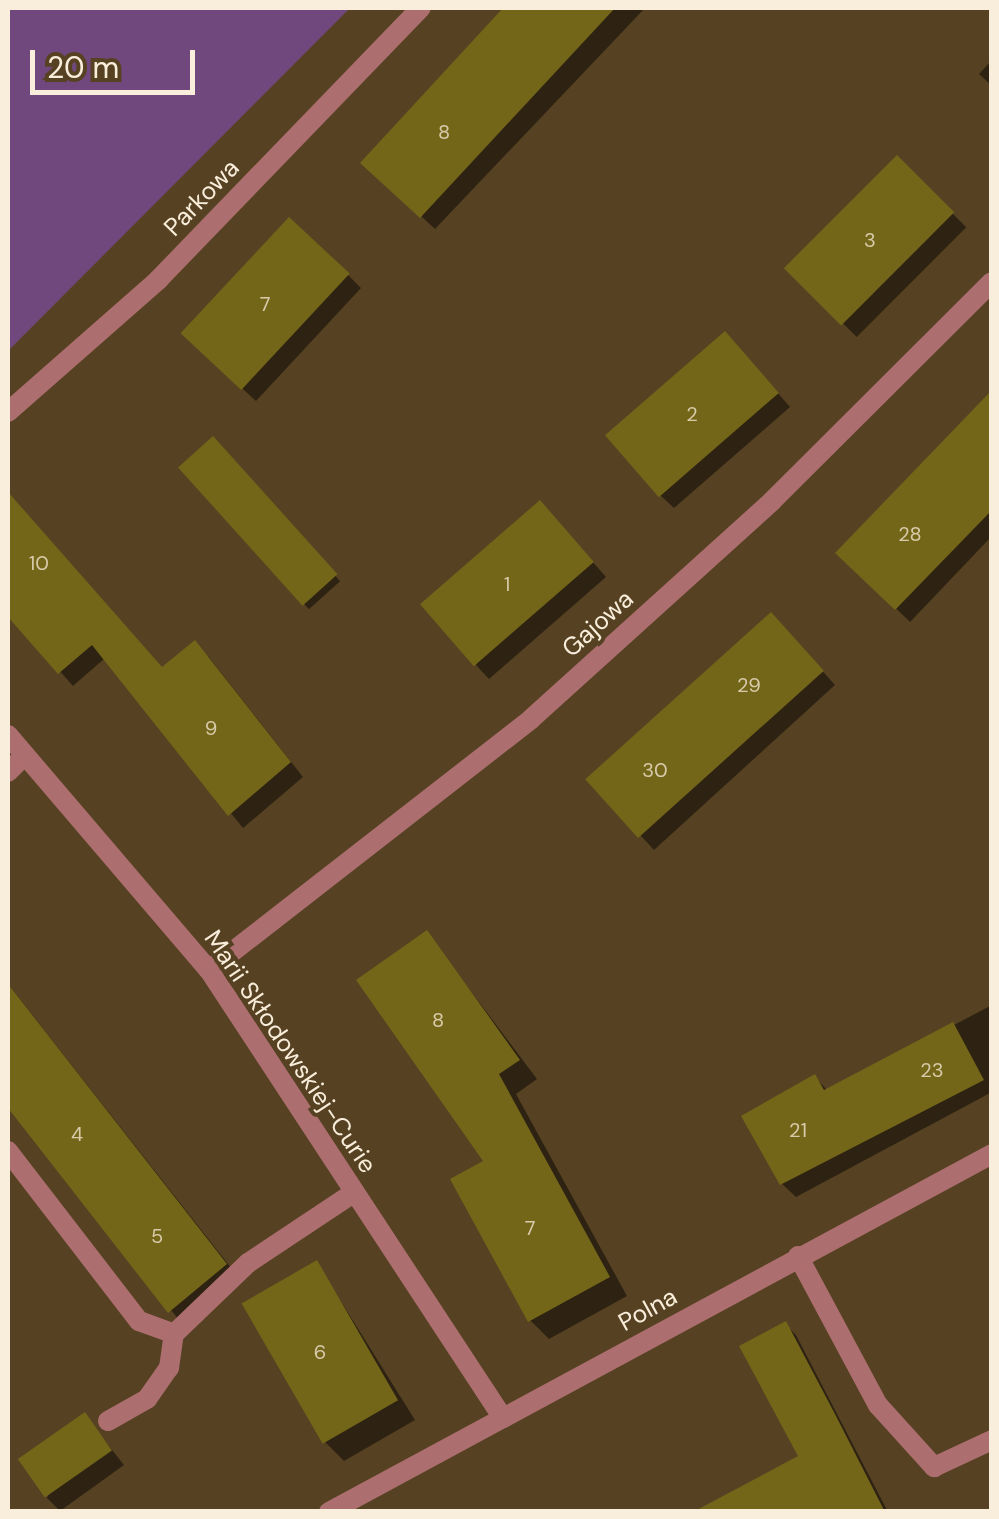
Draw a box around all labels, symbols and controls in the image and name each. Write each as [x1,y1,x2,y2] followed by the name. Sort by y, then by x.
[35,30,200,92] scale bar
[47,48,119,87] text: 20 m
[438,120,450,144] house number: 8
[158,153,246,243] street label: Parkowa
[864,228,876,252] house number: 3
[260,292,270,316] house number: 7
[686,402,698,426] house number: 2
[898,522,922,546] house number: 28
[29,551,49,575] house number: 10
[504,572,510,596] house number: 1
[556,584,640,664] street label: Gajowa
[737,673,761,697] house number: 29
[205,716,217,740] house number: 9
[642,758,668,782] house number: 30
[197,925,383,1179] street label: Marii Skłodowskiej-Curie
[432,1008,444,1032] house number: 8
[920,1058,944,1082] house number: 23
[789,1118,807,1142] house number: 21
[71,1122,83,1146] house number: 4
[525,1216,535,1240] house number: 7
[151,1224,163,1248] house number: 5
[614,1282,682,1338] street label: Polna
[314,1340,326,1364] house number: 6

